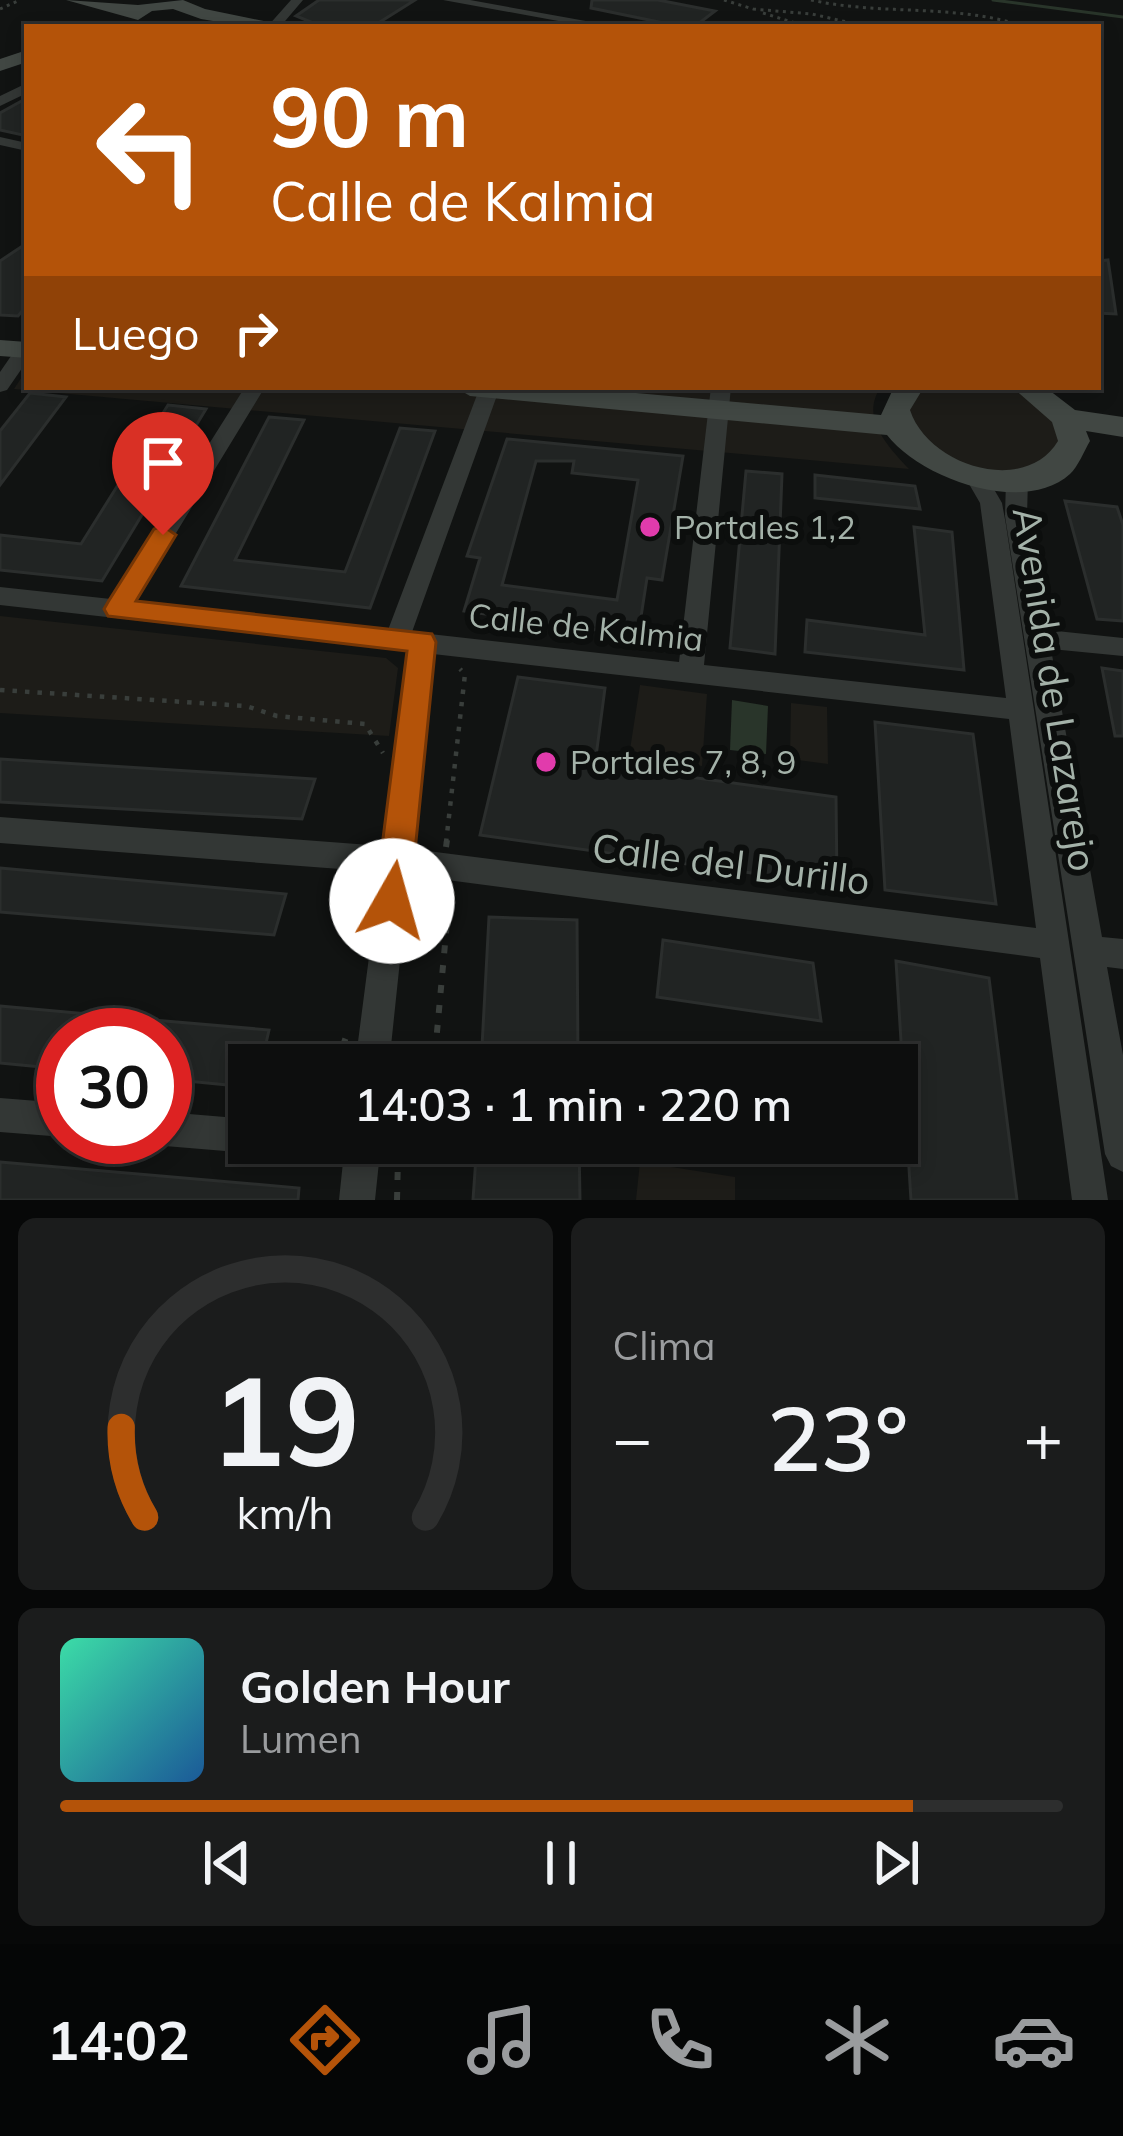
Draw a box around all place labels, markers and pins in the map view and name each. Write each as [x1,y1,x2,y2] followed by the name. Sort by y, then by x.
[112,412,214,535] pin
[674,506,856,547] place label: Portales 1,2
[637,514,663,540] marker: Portales 1,2
[570,741,796,782] place label: Portales 7, 8, 9
[533,749,559,775] marker: Portales 7, 8, 9

